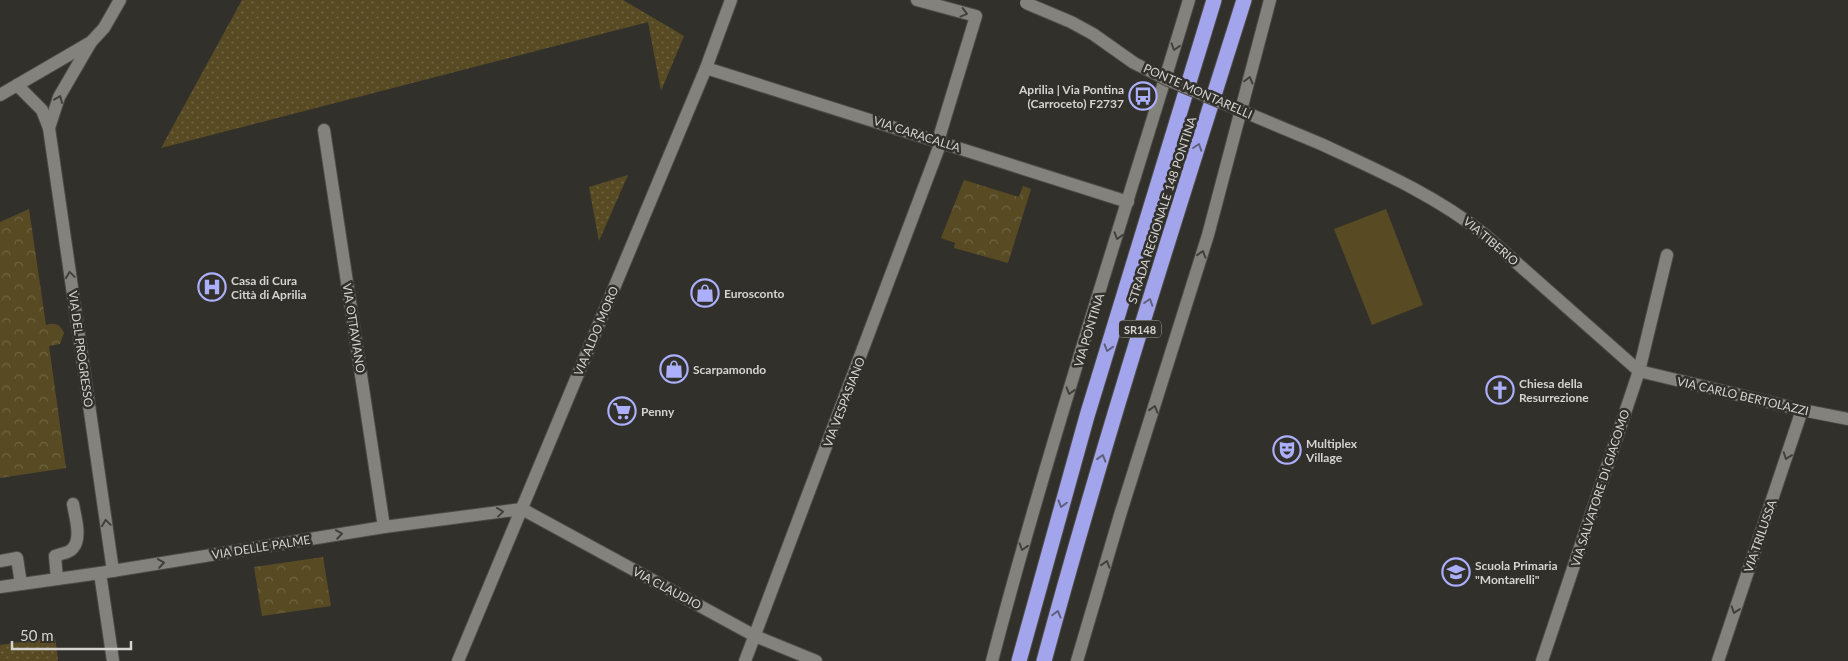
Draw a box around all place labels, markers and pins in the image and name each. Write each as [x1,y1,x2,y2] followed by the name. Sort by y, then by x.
[1128,81,1158,111] bus stop icon: Aprilia | Via Pontina (Carroceto) F2737
[1018,82,1124,111] place label: Aprilia | Via Pontina (Carroceto) F2737
[197,272,227,302] hospital icon: Casa di Cura Città di Aprilia
[231,273,307,302] place label: Casa di Cura Città di Aprilia
[690,278,720,308] shop icon: Eurosconto
[724,286,785,301] place label: Eurosconto
[659,354,689,384] shop icon: Scarpamondo
[693,362,766,377] place label: Scarpamondo
[1485,375,1515,405] church icon: Chiesa della Resurrezione
[1519,376,1589,405] place label: Chiesa della Resurrezione
[607,396,637,426] supermarket icon: Penny
[641,404,675,419] place label: Penny
[1272,435,1302,465] theatre icon: Multiplex Village
[1305,436,1358,465] place label: Multiplex Village
[1441,557,1471,587] school or university icon: Scuola Primaria "Montarelli"
[1475,558,1558,587] place label: Scuola Primaria "Montarelli"

